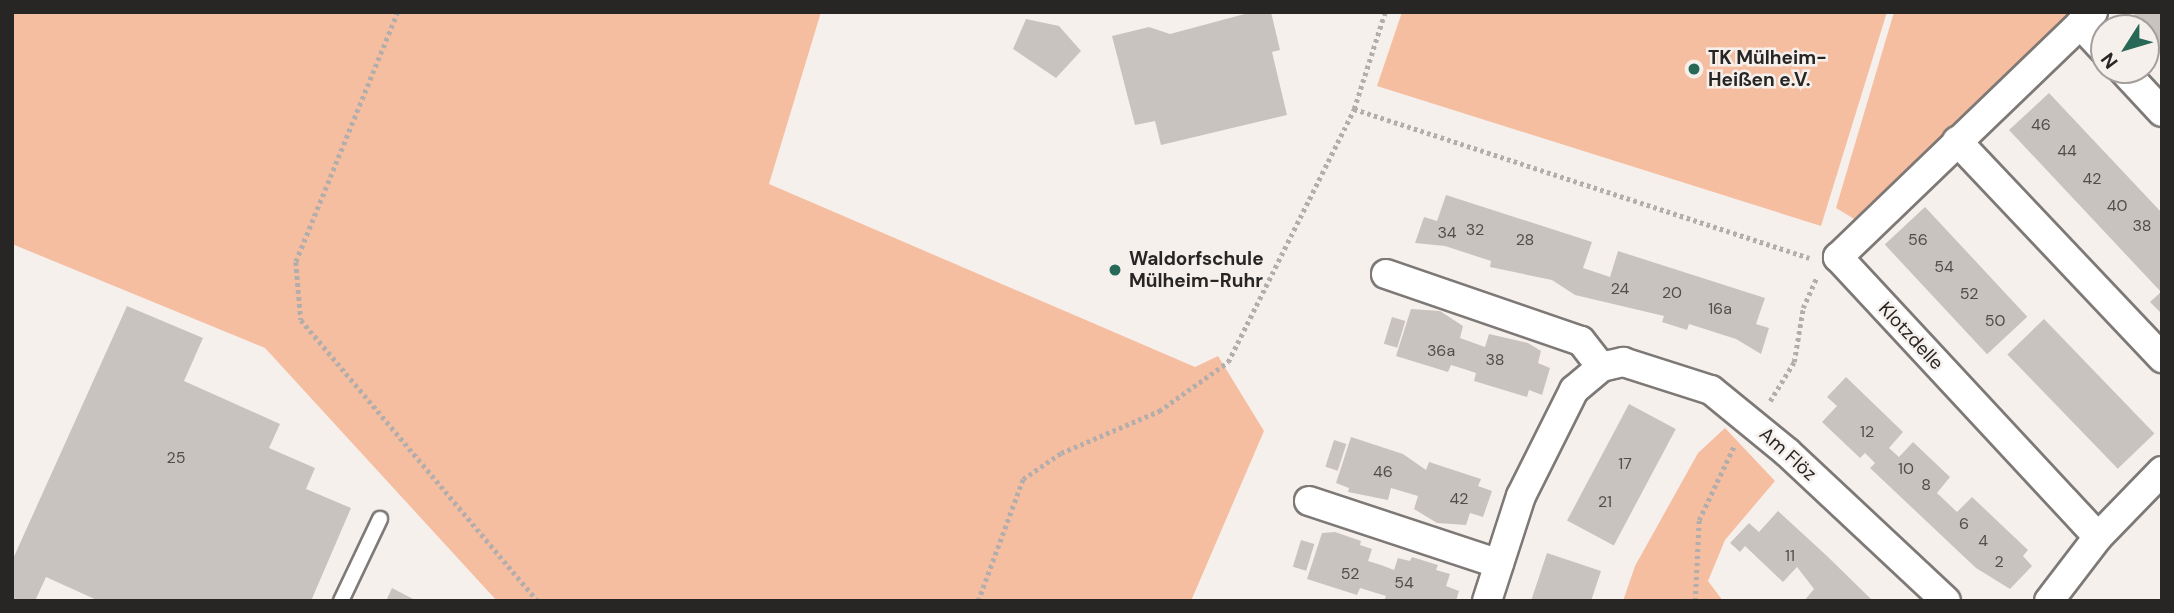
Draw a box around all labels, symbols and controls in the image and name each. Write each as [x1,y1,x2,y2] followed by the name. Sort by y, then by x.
[2090,14,2160,84] north arrow
[1708,47,1827,91] place label: TK Mülheim- Heißen e.V.
[2095,48,2124,74] text: N
[1686,61,1702,77] marker: TK Mülheim- Heißen e.V.
[2031,115,2051,135] house number: 46
[2057,141,2077,161] house number: 44
[2083,169,2101,189] house number: 42
[2107,196,2127,216] house number: 40
[2132,216,2152,236] house number: 38
[1466,220,1484,240] house number: 32
[1437,223,1457,243] house number: 34
[1516,230,1534,250] house number: 28
[1908,230,1928,250] house number: 56
[1129,248,1264,292] place label: Waldorfschule Mülheim-Ruhr
[1934,257,1954,277] house number: 54
[1107,262,1123,278] marker: Waldorfschule Mülheim-Ruhr
[1611,279,1629,299] house number: 24
[1662,283,1682,303] house number: 20
[1960,284,1978,304] house number: 52
[1874,297,1948,375] street label: Klotzdelle
[1708,299,1732,319] house number: 16a
[1985,311,2005,331] house number: 50
[1427,341,1455,361] house number: 36a
[1485,350,1505,370] house number: 38
[1755,422,1821,486] street label: Am Flöz
[1860,422,1874,442] house number: 12
[167,448,185,468] house number: 25
[1618,454,1632,474] house number: 17
[1898,459,1914,479] house number: 10
[1373,462,1393,482] house number: 46
[1921,475,1931,495] house number: 8
[1450,489,1468,509] house number: 42
[1598,492,1612,512] house number: 21
[1959,514,1969,534] house number: 6
[1978,531,1988,551] house number: 4
[1785,546,1795,566] house number: 11
[1994,552,2004,572] house number: 2
[1341,564,1359,584] house number: 52
[1394,573,1414,593] house number: 54

